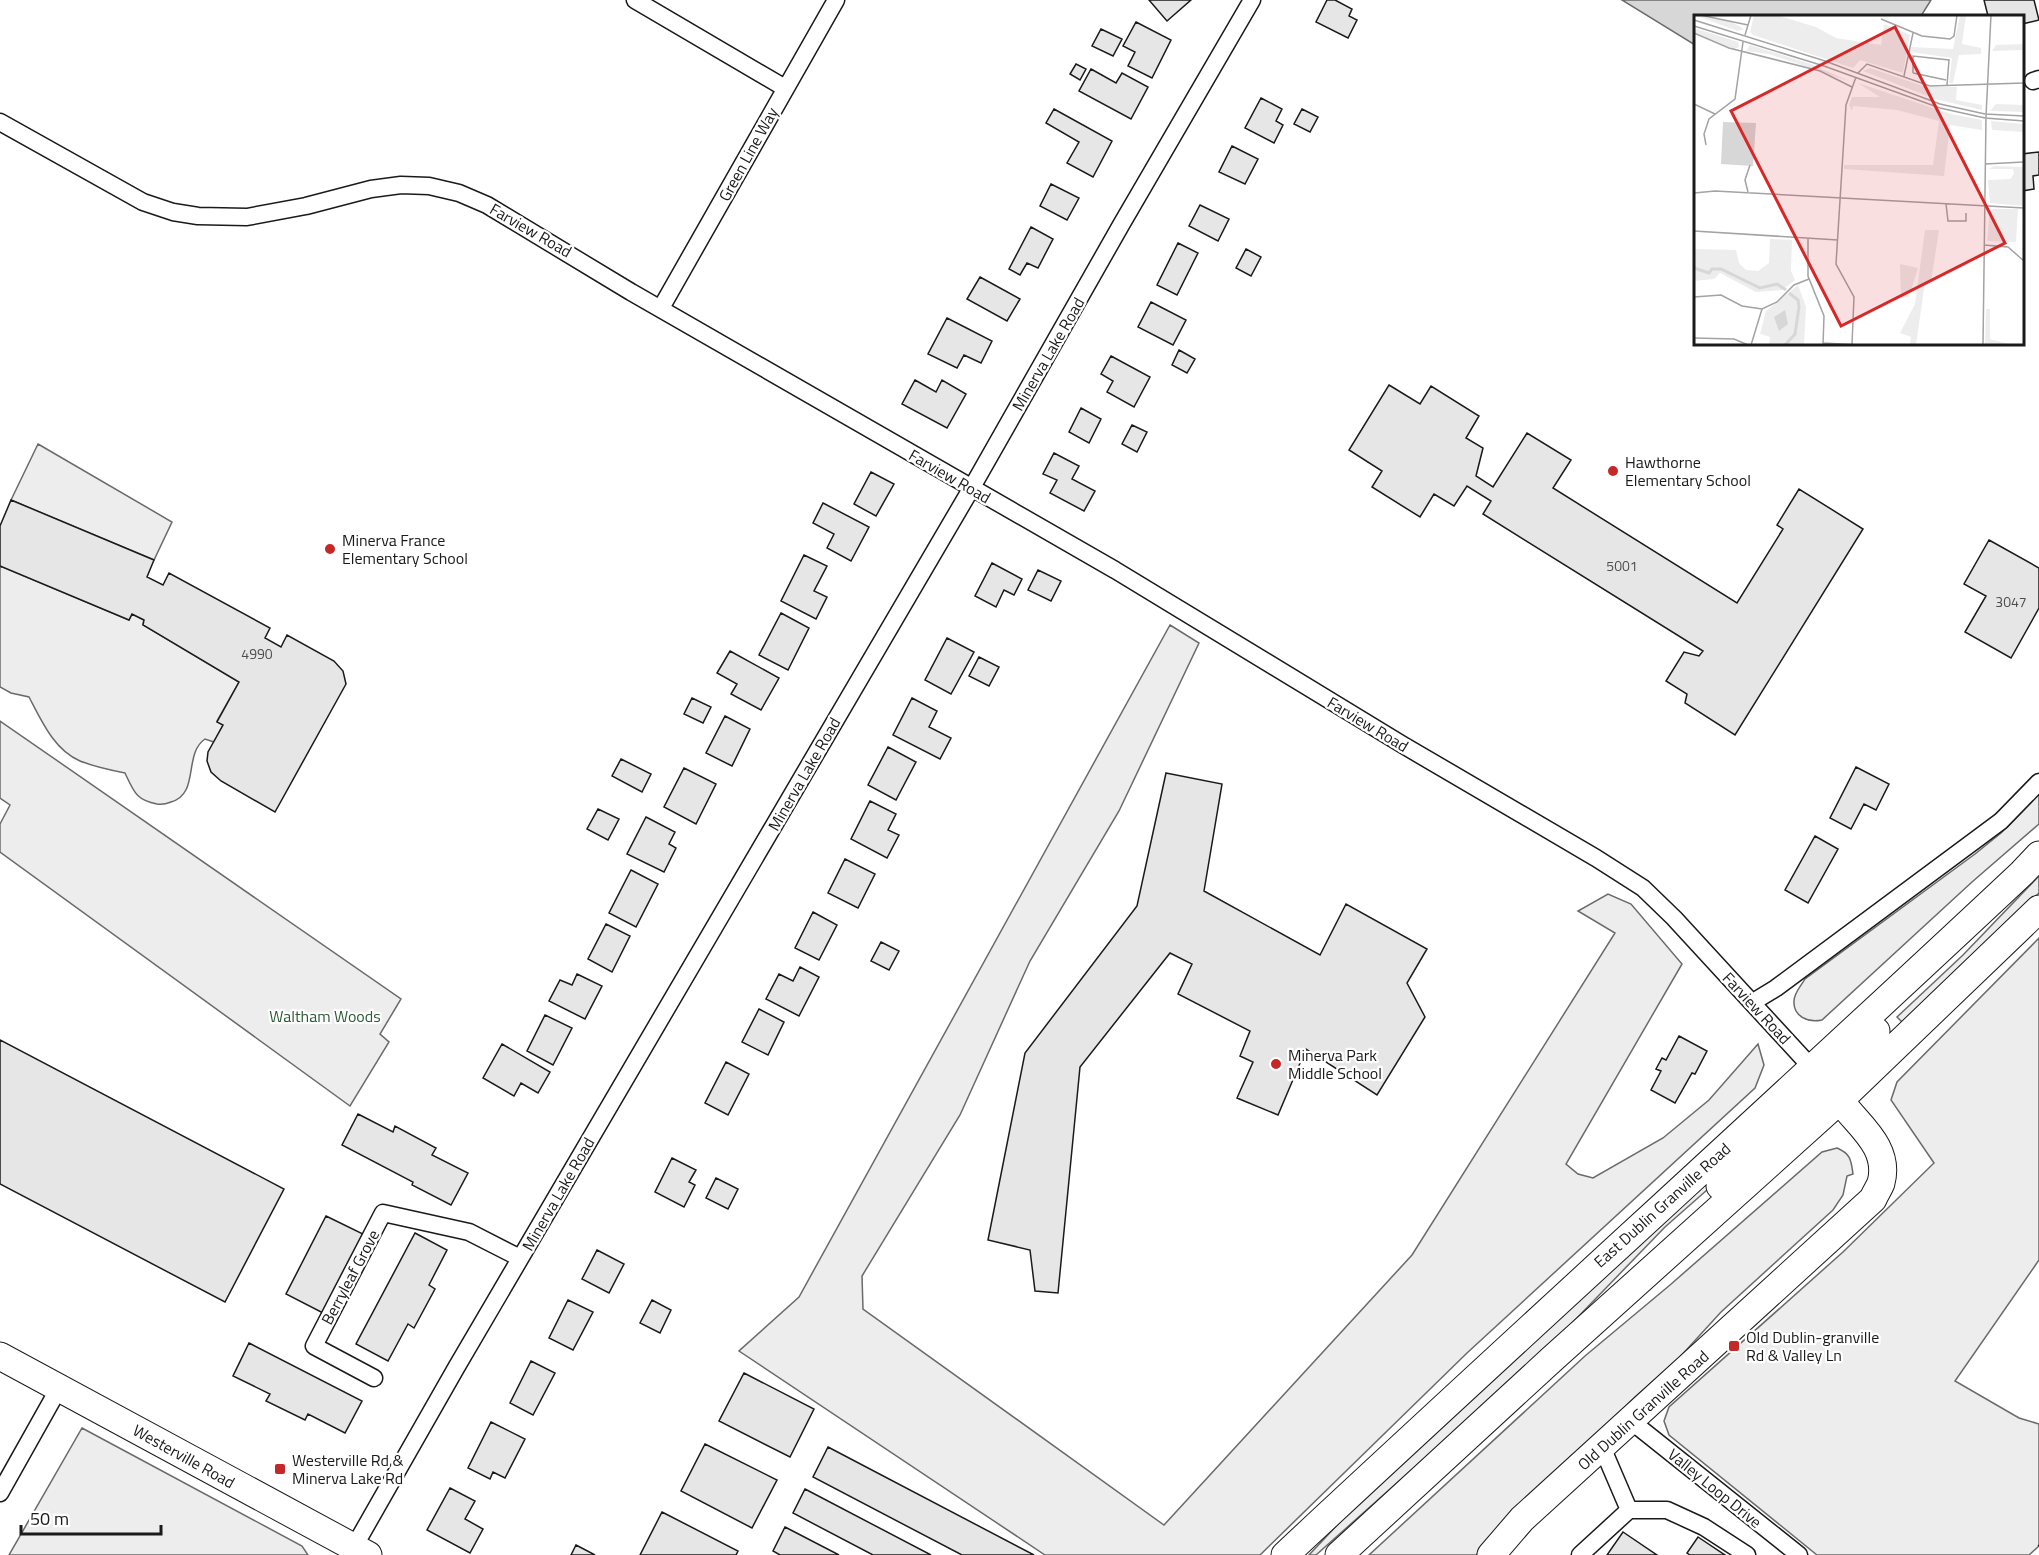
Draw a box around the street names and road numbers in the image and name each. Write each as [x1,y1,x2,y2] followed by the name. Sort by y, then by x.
[712,102,784,206] street label: Green Line Way
[486,197,576,263] street label: Farview Road
[1006,293,1090,415] street label: Minerva Lake Road
[905,443,995,509] street label: Farview Road
[1323,690,1413,758] street label: Farview Road
[762,713,846,835] street label: Minerva Lake Road
[1717,967,1797,1049] street label: Farview Road
[516,1133,600,1255] street label: Minerva Lake Road
[1588,1137,1736,1273] street label: East Dublin Granville Road
[315,1225,385,1329] street label: Berryleaf Grove
[1572,1344,1714,1476] street label: Old Dublin Granville Road
[129,1418,239,1494] street label: Westerville Road
[1663,1443,1767,1533] street label: Valley Loop Drive

